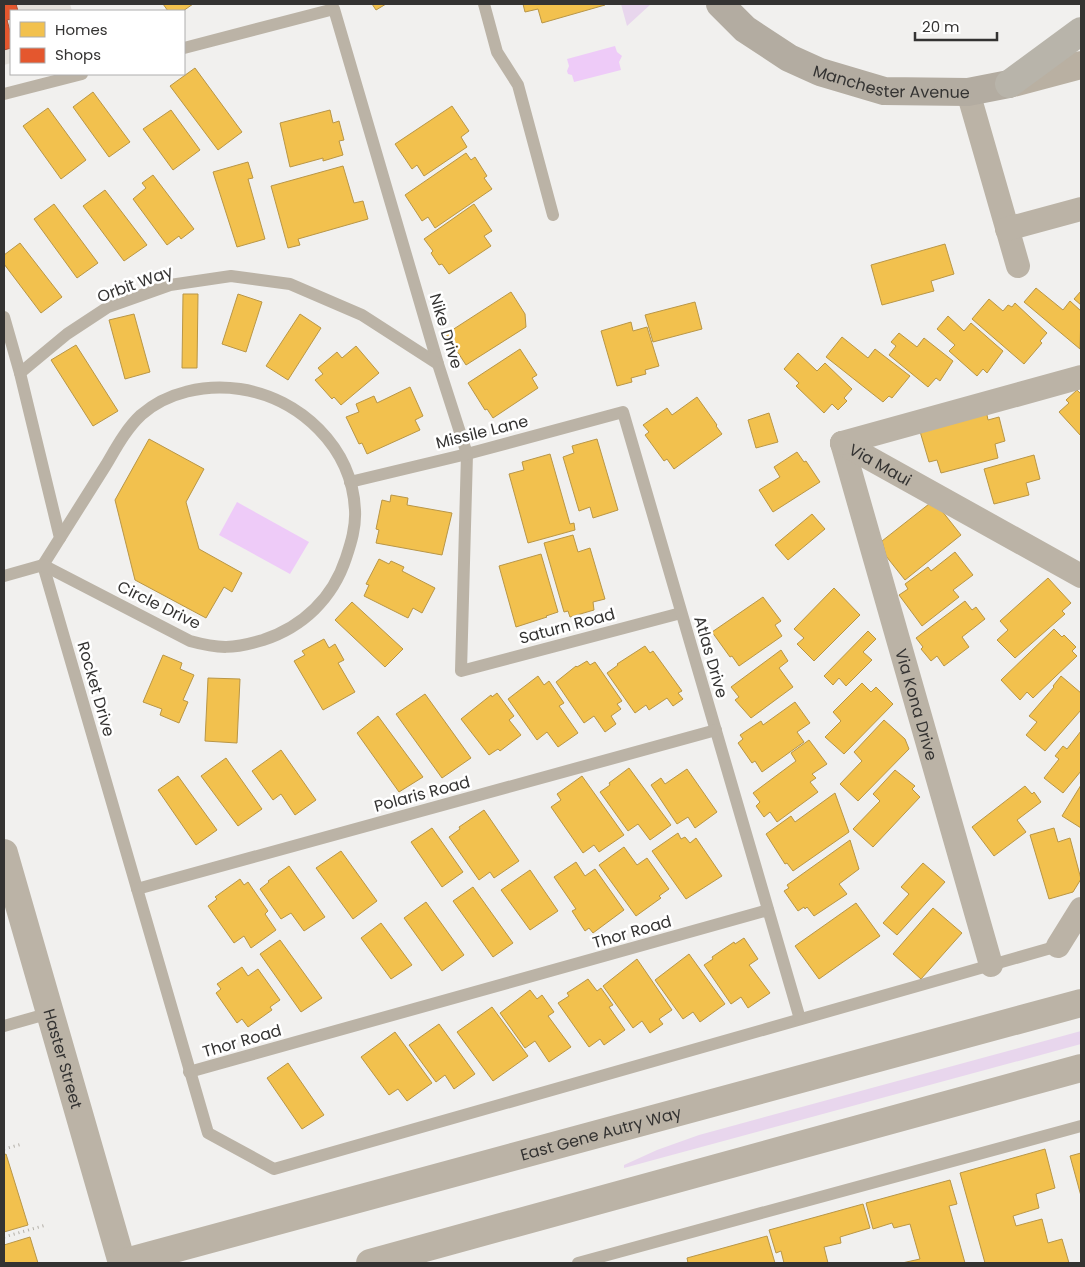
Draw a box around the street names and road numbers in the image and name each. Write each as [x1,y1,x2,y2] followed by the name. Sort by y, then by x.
[810,59,970,104] street label: Manchester Avenue
[94,260,176,308] street label: Orbit Way
[424,290,468,372] street label: Nike Drive
[433,409,531,455] street label: Missile Lane
[845,438,916,491] street label: Via Maui
[113,575,205,635] street label: Circle Drive
[517,602,617,650] street label: Saturn Road
[688,613,734,701] street label: Atlas Drive
[71,639,121,739] street label: Rocket Drive
[890,646,944,763] street label: Via Kona Drive
[372,770,472,818] street label: Polaris Road
[590,910,674,954] street label: Thor Road
[38,1006,89,1112] street label: Haster Street
[200,1019,284,1063] street label: Thor Road
[518,1100,684,1166] street label: East Gene Autry Way

